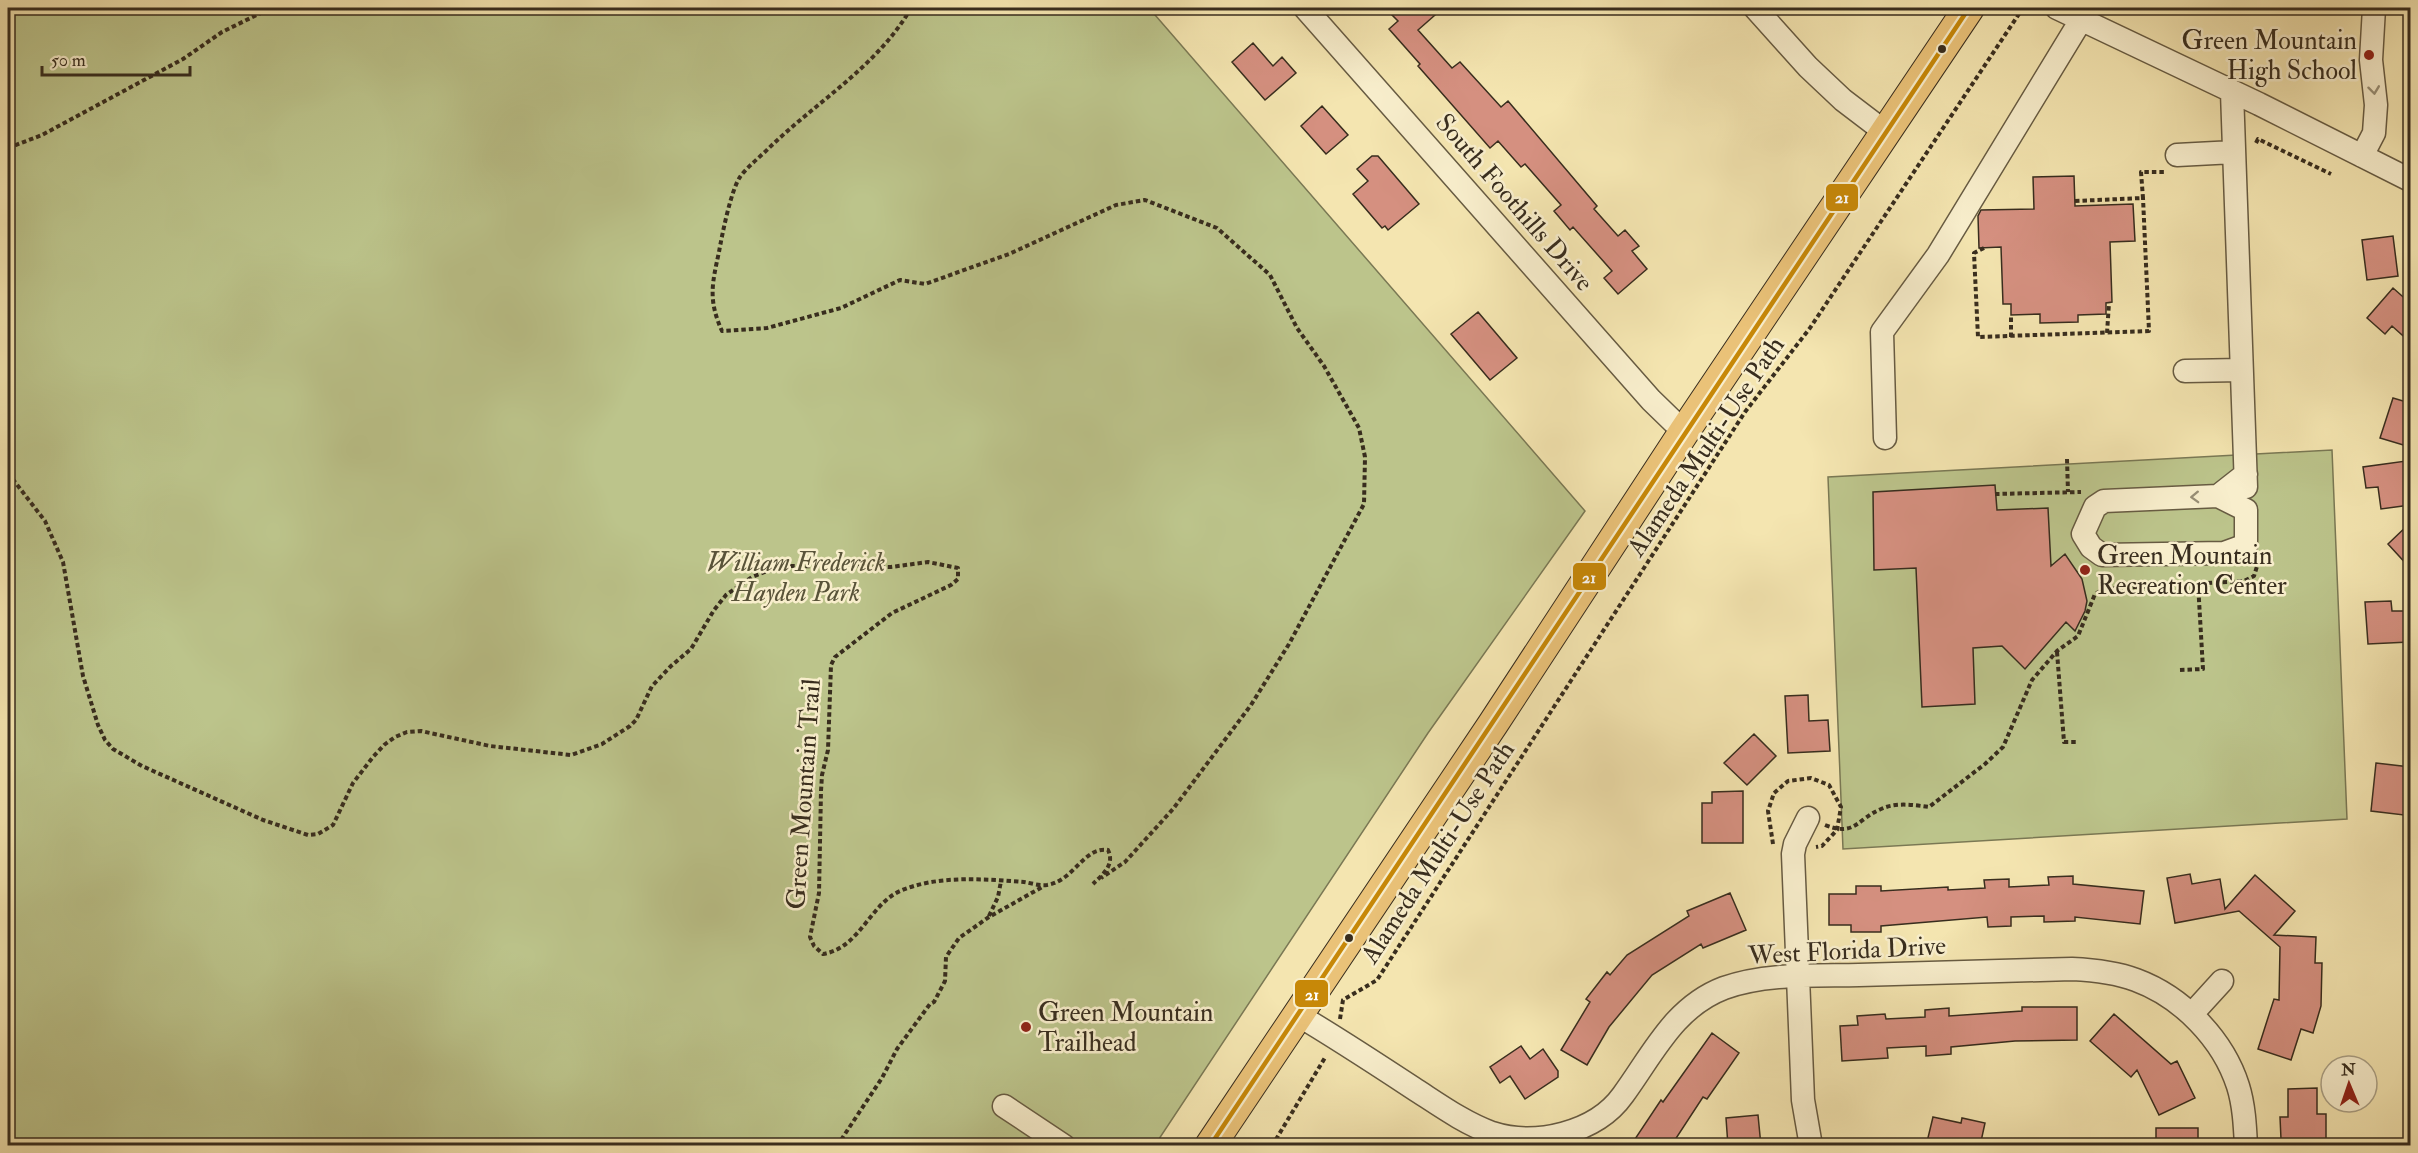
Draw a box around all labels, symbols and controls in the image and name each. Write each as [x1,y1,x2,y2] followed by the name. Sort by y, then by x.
[2182,25,2357,87] place label: Green Mountain High School
[42,39,190,77] scale bar
[1936,43,1948,55] unlabelled marker
[2362,48,2376,62] marker: Green Mountain High School
[51,49,86,72] text: 50 m
[2367,85,2380,94] one-way arrow
[1428,107,1600,298] street label: South Foothills Drive
[1825,183,1859,212] line badge: 21
[1835,188,1849,208] text: 21
[1620,330,1792,564] street label: Alameda Multi-Use Path
[2191,491,2200,503] one-way arrow
[2097,540,2287,602] place label: Green Mountain Recreation Center
[707,547,885,609] park label: William Frederick Hayden Park
[1572,562,1607,591] line badge: 21
[2078,563,2092,577] marker: Green Mountain Recreation Center
[1582,568,1596,588] text: 21
[780,677,828,911] street label: Green Mountain Trail
[1353,735,1522,971] street label: Alameda Multi-Use Path
[1746,930,1947,972] street label: West Florida Drive
[1343,932,1355,944] unlabelled marker
[1294,979,1329,1008] line badge: 21
[1305,985,1319,1005] text: 21
[1038,997,1213,1059] place label: Green Mountain Trailhead
[1019,1020,1033,1034] marker: Green Mountain Trailhead
[2319,1054,2379,1114] north arrow
[2340,1060,2357,1080] text: N

